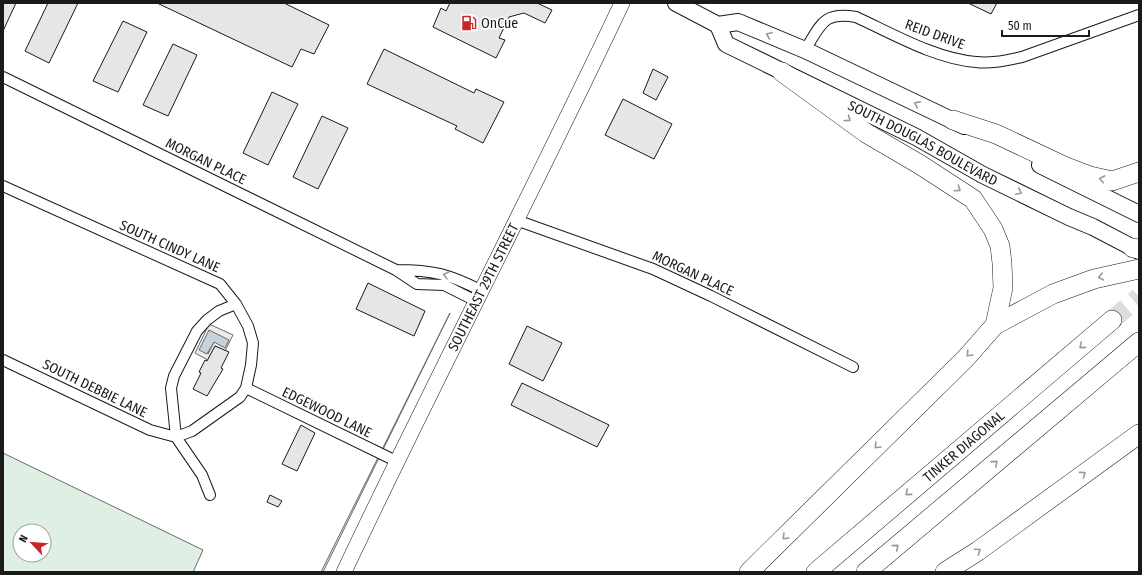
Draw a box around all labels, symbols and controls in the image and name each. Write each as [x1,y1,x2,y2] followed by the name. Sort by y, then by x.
[1002,12,1089,38] scale bar
[460,14,478,32] fuel station icon: OnCue
[481,15,518,32] place label: OnCue
[903,16,967,53] street label: REID DRIVE
[1008,19,1032,33] text: 50 m
[766,31,773,39] one-way arrow
[845,97,1000,190] street label: SOUTH DOUGLAS BOULEVARD
[914,101,922,108] one-way arrow
[844,115,851,122] one-way arrow
[163,135,249,189] street label: MORGAN PLACE
[1098,175,1105,183] one-way arrow
[953,184,960,191] one-way arrow
[1015,187,1023,195] one-way arrow
[117,217,223,276] street label: SOUTH CINDY LANE
[445,220,523,354] street label: SOUTHEAST 29TH STREET
[649,247,737,300] street label: MORGAN PLACE
[443,271,450,280] one-way arrow
[1098,273,1104,281] one-way arrow
[1079,341,1087,348] one-way arrow
[967,349,974,357] one-way arrow
[40,356,150,421] street label: SOUTH DEBBIE LANE
[279,383,375,442] street label: EDGEWOOD LANE
[920,407,1008,486] street label: TINKER DIAGONAL
[874,441,882,449] one-way arrow
[990,460,998,467] one-way arrow
[1079,472,1086,479] one-way arrow
[906,489,913,496] one-way arrow
[12,523,52,563] north arrow
[782,532,790,540] one-way arrow
[16,533,31,545] text: N
[891,544,898,551] one-way arrow
[974,548,981,556] one-way arrow

